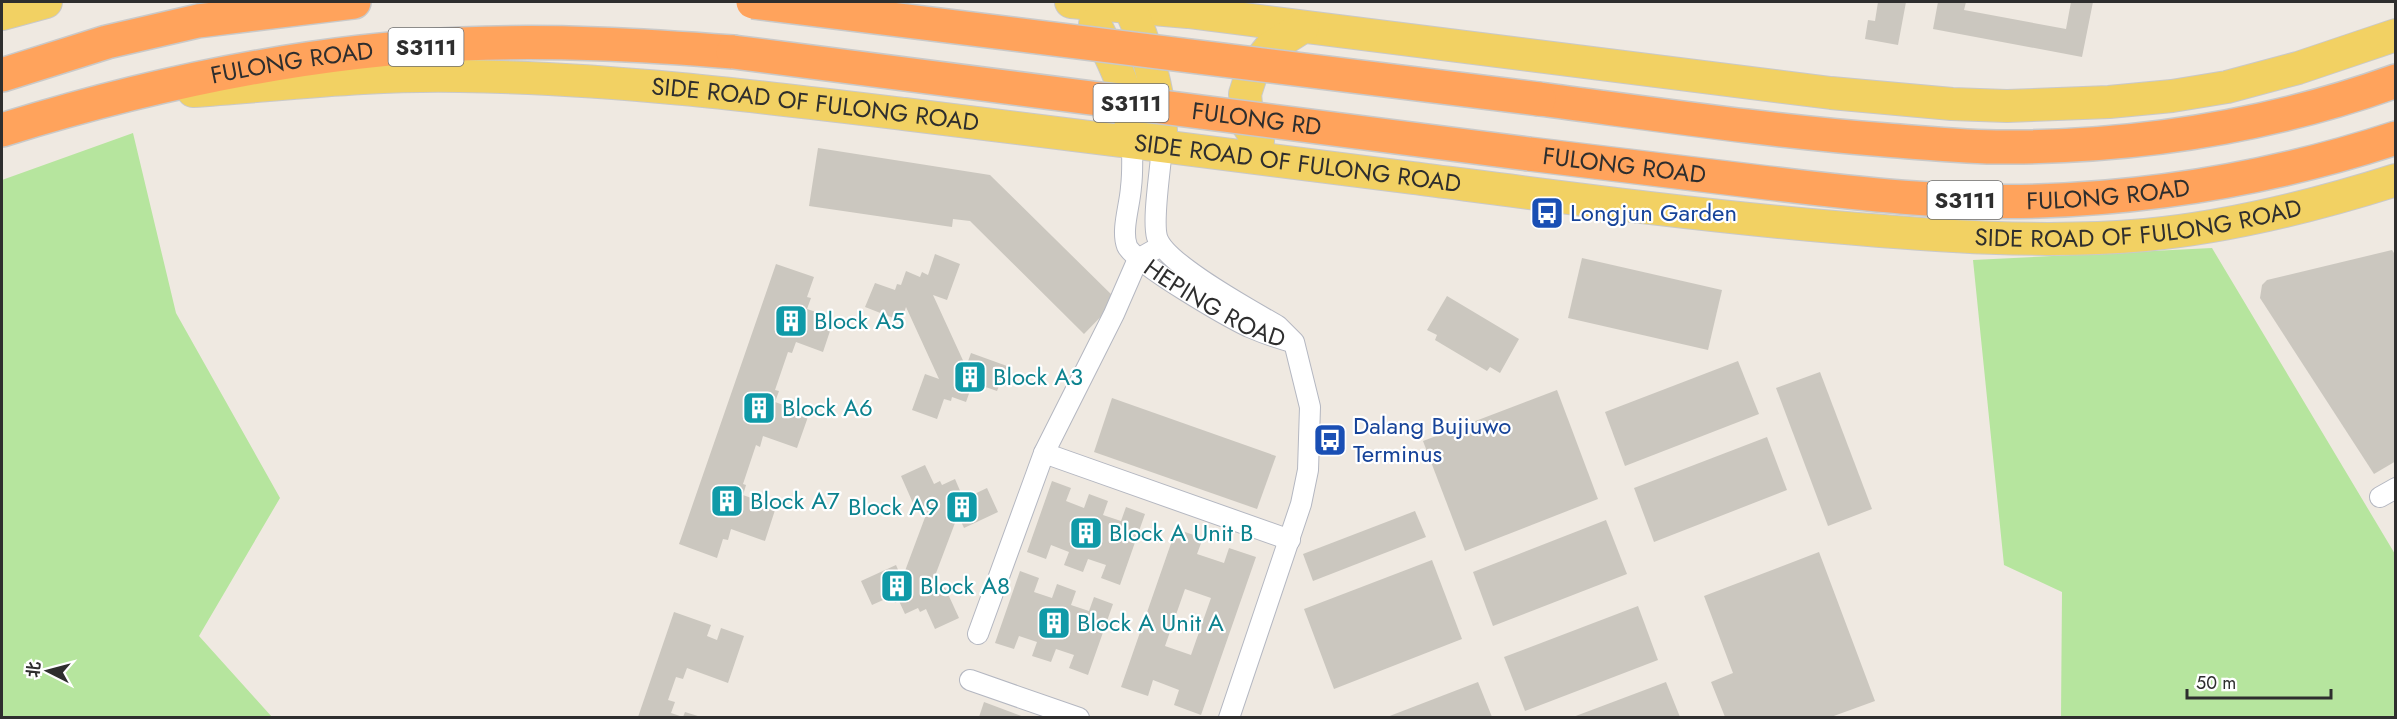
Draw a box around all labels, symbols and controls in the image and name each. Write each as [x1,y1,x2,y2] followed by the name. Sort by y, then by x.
[388,28,464,66] road number: S3111
[207,33,375,93] street label: FULONG ROAD
[650,68,981,140] street label: SIDE ROAD OF FULONG ROAD
[1094,84,1168,122] road number: S3111
[1190,93,1324,144] street label: FULONG RD
[1132,125,1463,201] street label: SIDE ROAD OF FULONG ROAD
[1541,138,1708,192] street label: FULONG ROAD
[2026,169,2192,218] street label: FULONG ROAD
[1928,181,2002,219] road number: S3111
[1974,190,2305,256] street label: SIDE ROAD OF FULONG ROAD
[1529,195,1565,231] bus stop icon: Longjun Garden
[1570,195,1737,230] place label: Longjun Garden
[1137,250,1290,356] street label: HEPING ROAD
[773,303,809,339] building icon: Block A5
[814,303,905,338] place label: Block A5
[952,359,988,395] building icon: Block A3
[993,359,1083,394] place label: Block A3
[741,390,777,426] building icon: Block A6
[782,390,873,425] place label: Block A6
[1353,408,1511,471] place label: Dalang Bujiuwo Terminus
[1312,422,1348,458] bus stop icon: Dalang Bujiuwo Terminus
[709,483,745,519] building icon: Block A7
[750,483,840,518] place label: Block A7
[848,489,939,524] place label: Block A9
[944,489,980,525] building icon: Block A9
[1068,515,1104,551] building icon: Block A Unit B
[1109,515,1254,550] place label: Block A Unit B
[879,568,915,604] building icon: Block A8
[920,568,1010,603] place label: Block A8
[1036,605,1072,641] building icon: Block A Unit A
[1077,605,1224,640] place label: Block A Unit A
[18,641,78,701] north arrow
[21,660,46,679] text: 北
[2187,662,2331,700] scale bar
[2196,670,2236,696] text: 50 m

